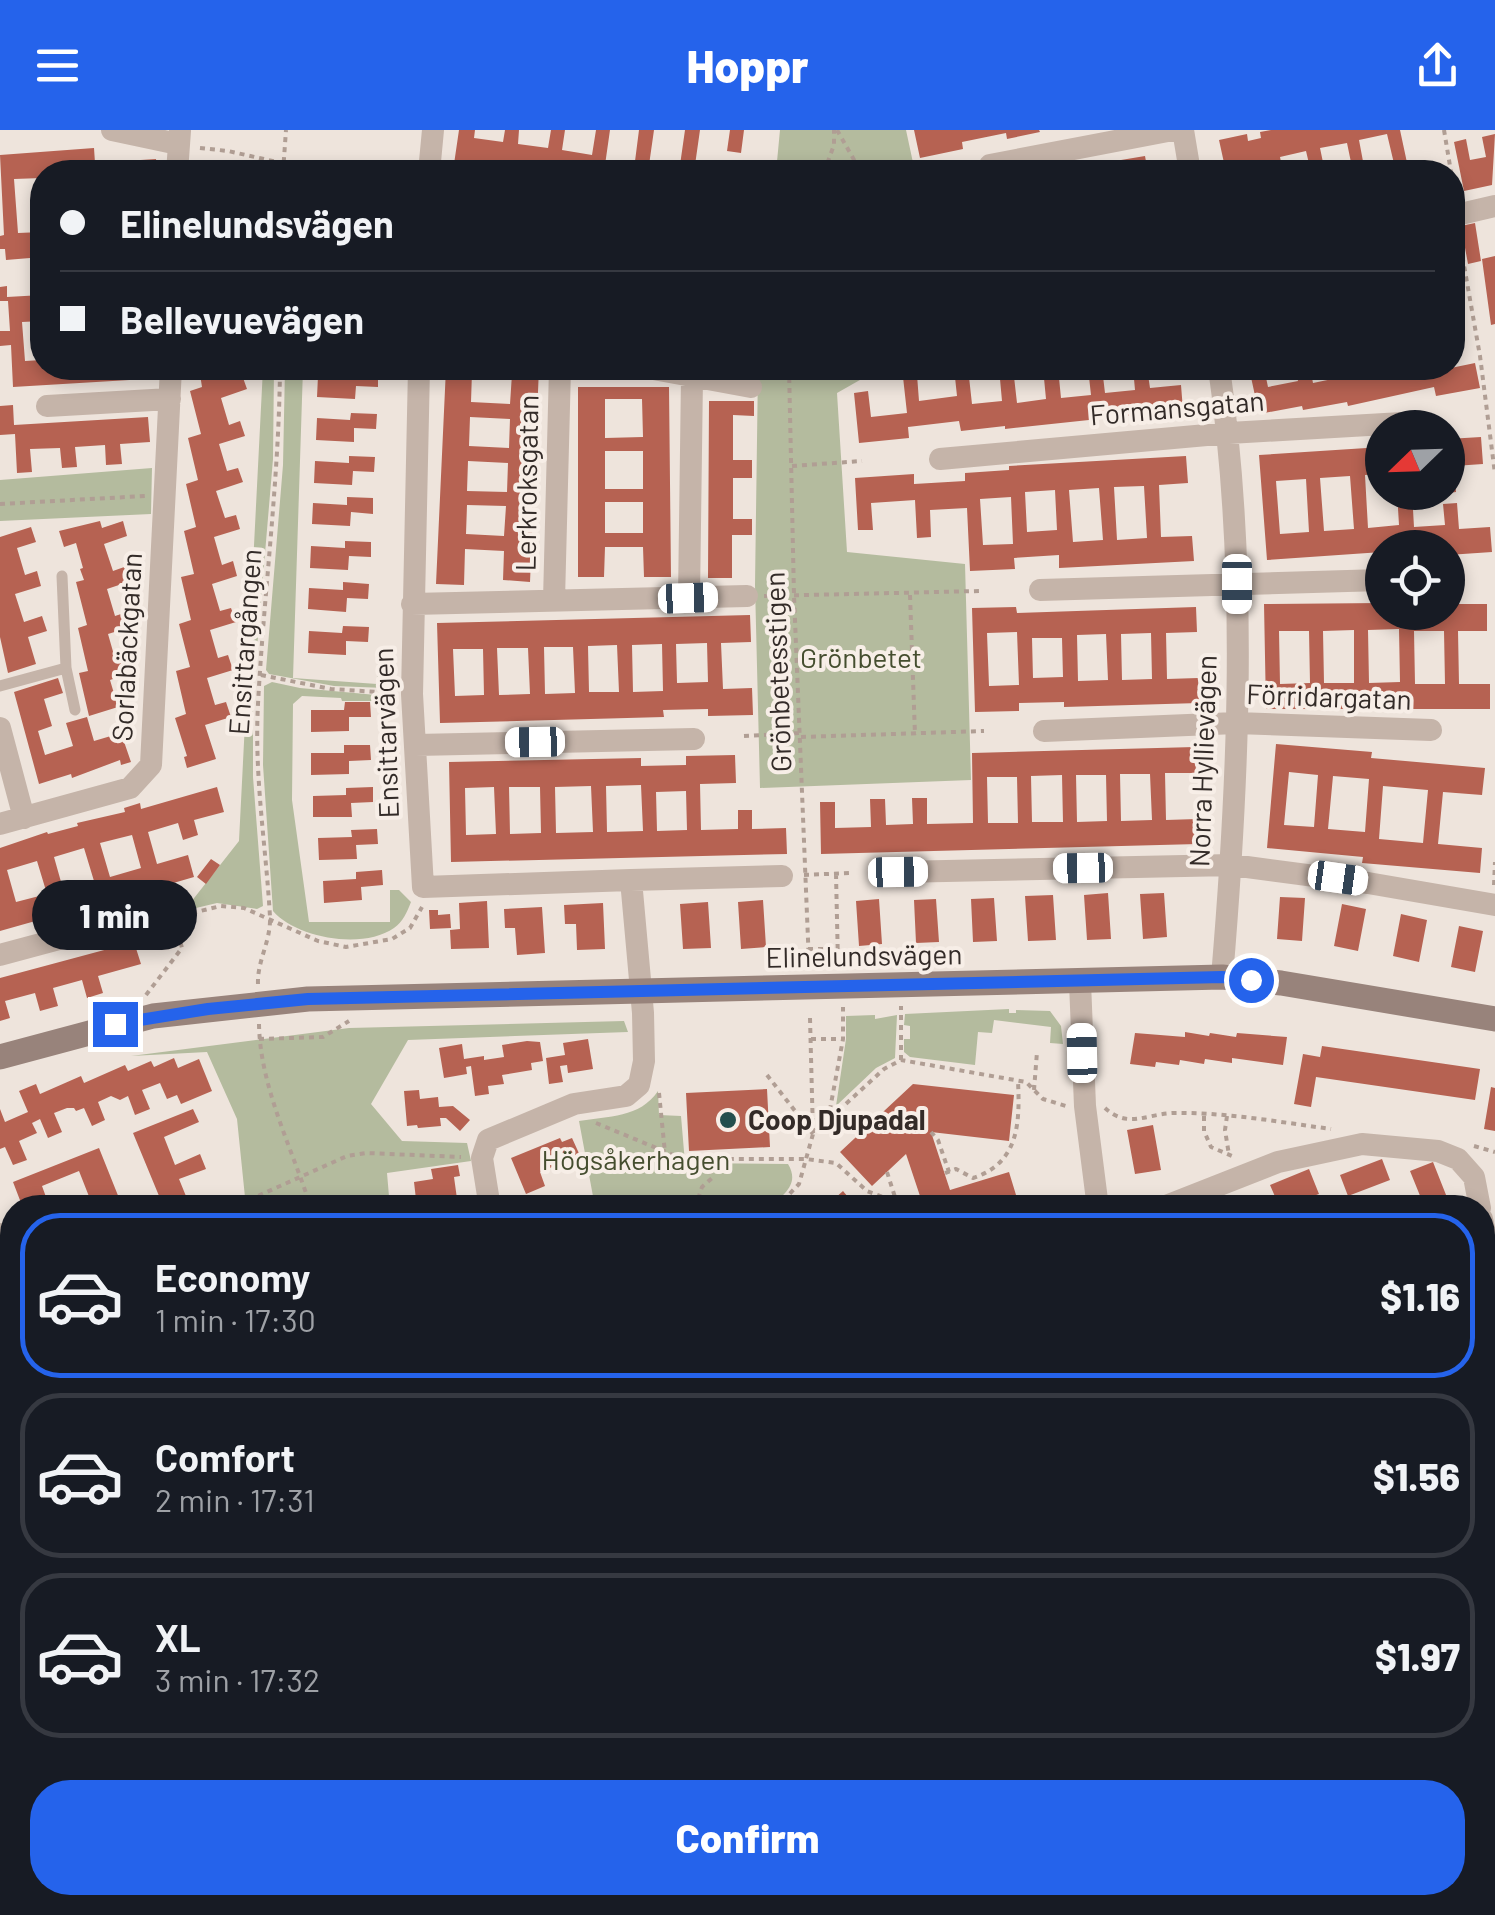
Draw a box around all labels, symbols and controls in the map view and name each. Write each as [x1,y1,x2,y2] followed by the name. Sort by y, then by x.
[30,38,85,93] icon: menu
[686,38,809,92] text: Hoppr
[1410,38,1465,93] icon: share
[120,200,394,246] text: Elinelundsvägen
[120,296,364,342] text: Bellevuevägen
[1088,382,1266,432] street label: Formansgatan
[507,394,545,572] street label: Lerkroksgatan
[1365,410,1465,510] north arrow
[1365,410,1465,630] map controls
[1365,530,1465,630] button: locate
[221,548,267,736] street label: Ensittargången
[104,552,148,742] street label: Sorlabäckgatan
[1222,554,1252,614] car
[757,571,797,773] street label: Grönbetesstigen
[657,582,719,614] car
[800,640,922,674] park label: Grönbetet
[365,647,405,819] street label: Ensittarvägen
[1181,654,1223,868] street label: Norra Hyllievägen
[1246,676,1412,716] street label: Förridargatan
[505,726,565,758] car
[1053,852,1113,884] car
[868,856,928,888] car
[1306,859,1370,897] car
[32,879,198,949] callout: 1 min
[79,896,150,934] text: 1 min
[765,936,963,974] street label: Elinelundsvägen
[1229,958,1274,1003] route start
[93,1002,138,1047] route end
[1066,1023,1098,1083] car
[748,1102,926,1136] place label: Coop Djupadal
[717,1109,739,1131] marker: Coop Djupadal
[542,1142,730,1176] park label: Högsåkerhagen
[35,1251,125,1341] icon: car
[155,1254,310,1300] text: Economy
[1380,1273,1460,1319] text: $1.16
[155,1300,316,1338] text: 1 min · 17:30
[35,1431,125,1521] icon: car
[155,1434,295,1480] text: Comfort
[1373,1453,1460,1499] text: $1.56
[155,1480,315,1518] text: 2 min · 17:31
[35,1611,125,1701] icon: car
[155,1614,201,1660] text: XL
[1375,1633,1460,1679] text: $1.97
[155,1660,320,1698] text: 3 min · 17:32
[30,1780,1465,1895] button: Confirm

